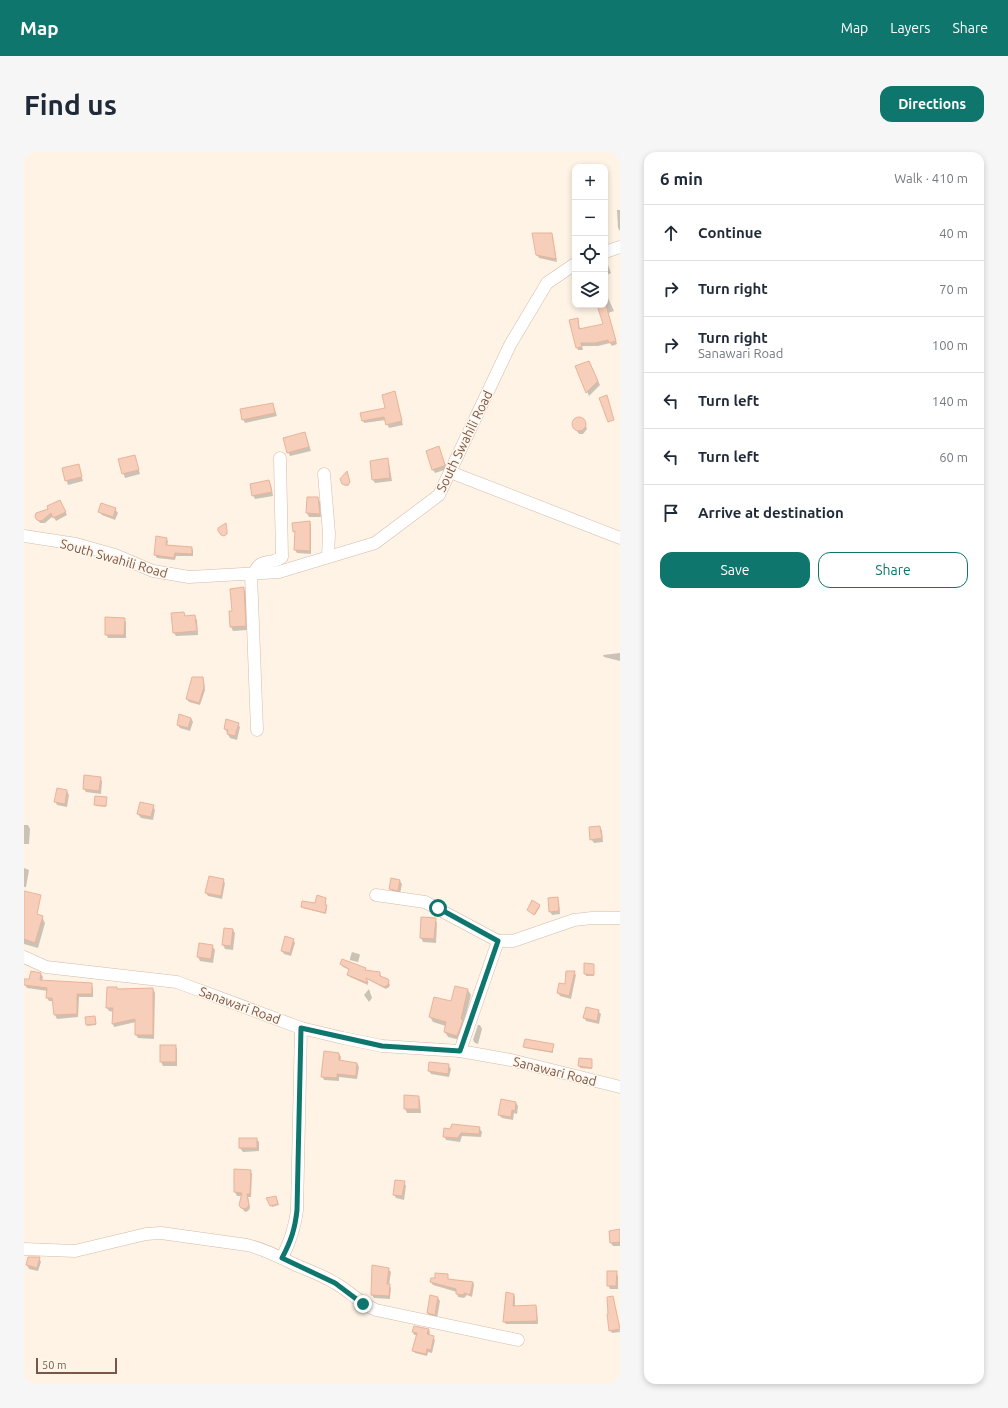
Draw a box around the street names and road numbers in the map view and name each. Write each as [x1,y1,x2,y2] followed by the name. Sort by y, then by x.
[433,388,495,494] street label: South Swahili Road
[59,536,169,580] street label: South Swahili Road
[197,984,283,1026] street label: Sanawari Road
[512,1054,598,1088] street label: Sanawari Road

